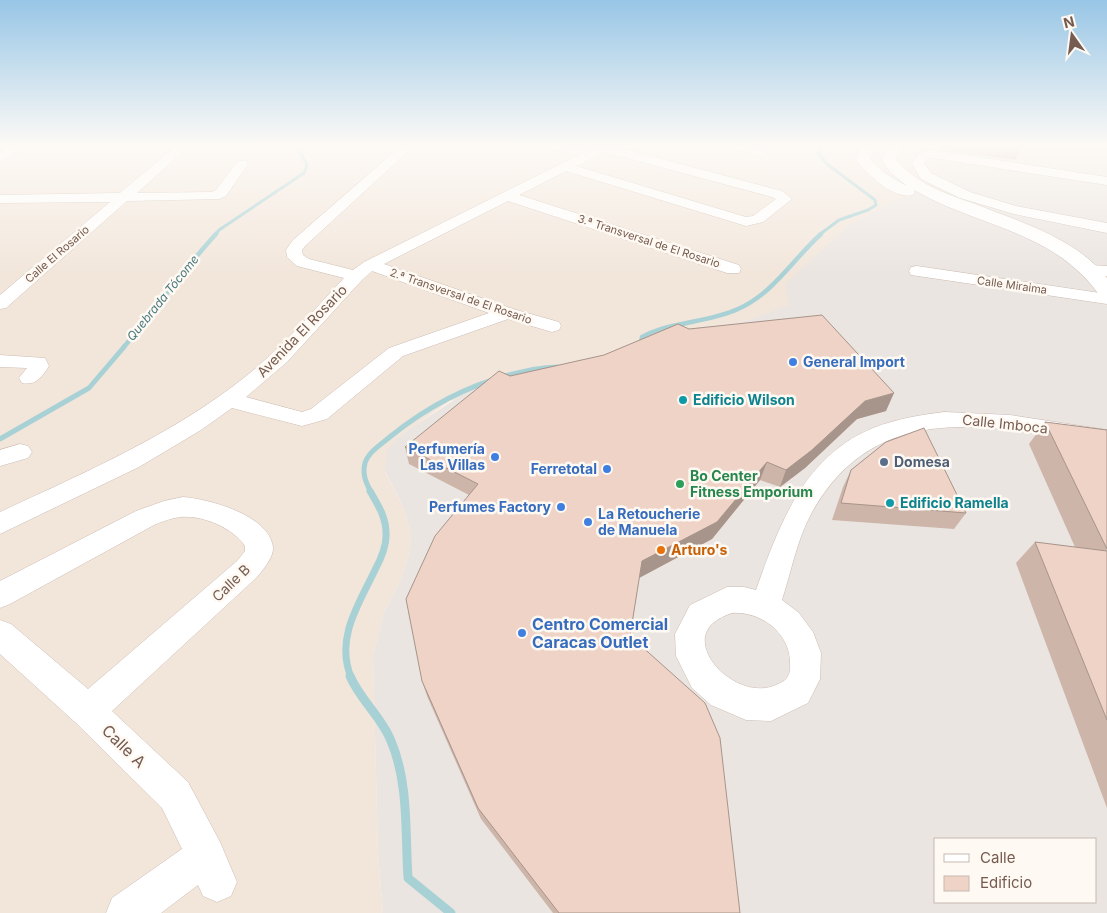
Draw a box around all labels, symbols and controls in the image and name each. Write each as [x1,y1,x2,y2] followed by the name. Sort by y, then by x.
[1047,10,1097,60] north arrow
[1062,12,1076,31] text: N
[576,211,722,271] street label: 3.ª Transversal de El Rosario
[22,222,92,286] street label: Calle El Rosario
[123,252,202,344] water label: Quebrada Tócome
[388,265,534,327] street label: 2.ª Transversal de El Rosario
[976,273,1048,297] street label: Calle Miraima
[253,281,350,380] street label: Avenida El Rosario
[803,353,905,370] place label: General Import
[787,356,799,368] marker: General Import
[693,391,795,408] place label: Edificio Wilson
[677,394,689,406] marker: Edificio Wilson
[961,411,1049,436] street label: Calle Imboca
[409,440,485,473] place label: Perfumería Las Villas
[489,451,501,463] marker: Perfumería Las Villas
[894,453,950,470] place label: Domesa
[878,456,890,468] marker: Domesa
[531,460,597,477] place label: Ferretotal
[601,463,613,475] marker: Ferretotal
[690,467,813,500] place label: Bo Center Fitness Emporium
[674,478,686,490] marker: Bo Center Fitness Emporium
[900,494,1009,511] place label: Edificio Ramella
[884,497,896,509] marker: Edificio Ramella
[429,498,552,515] place label: Perfumes Factory
[555,501,567,513] marker: Perfumes Factory
[598,505,700,538] place label: La Retoucherie de Manuela
[582,516,594,528] marker: La Retoucherie de Manuela
[671,541,728,558] place label: Arturo's
[655,544,667,556] marker: Arturo's
[208,560,253,605] street label: Calle B
[532,614,668,652] place label: Centro Comercial Caracas Outlet
[516,627,528,639] marker: Centro Comercial Caracas Outlet
[98,720,150,772] street label: Calle A
[934,838,1097,903] legend
[980,848,1015,867] text: Calle
[980,873,1032,892] text: Edificio

